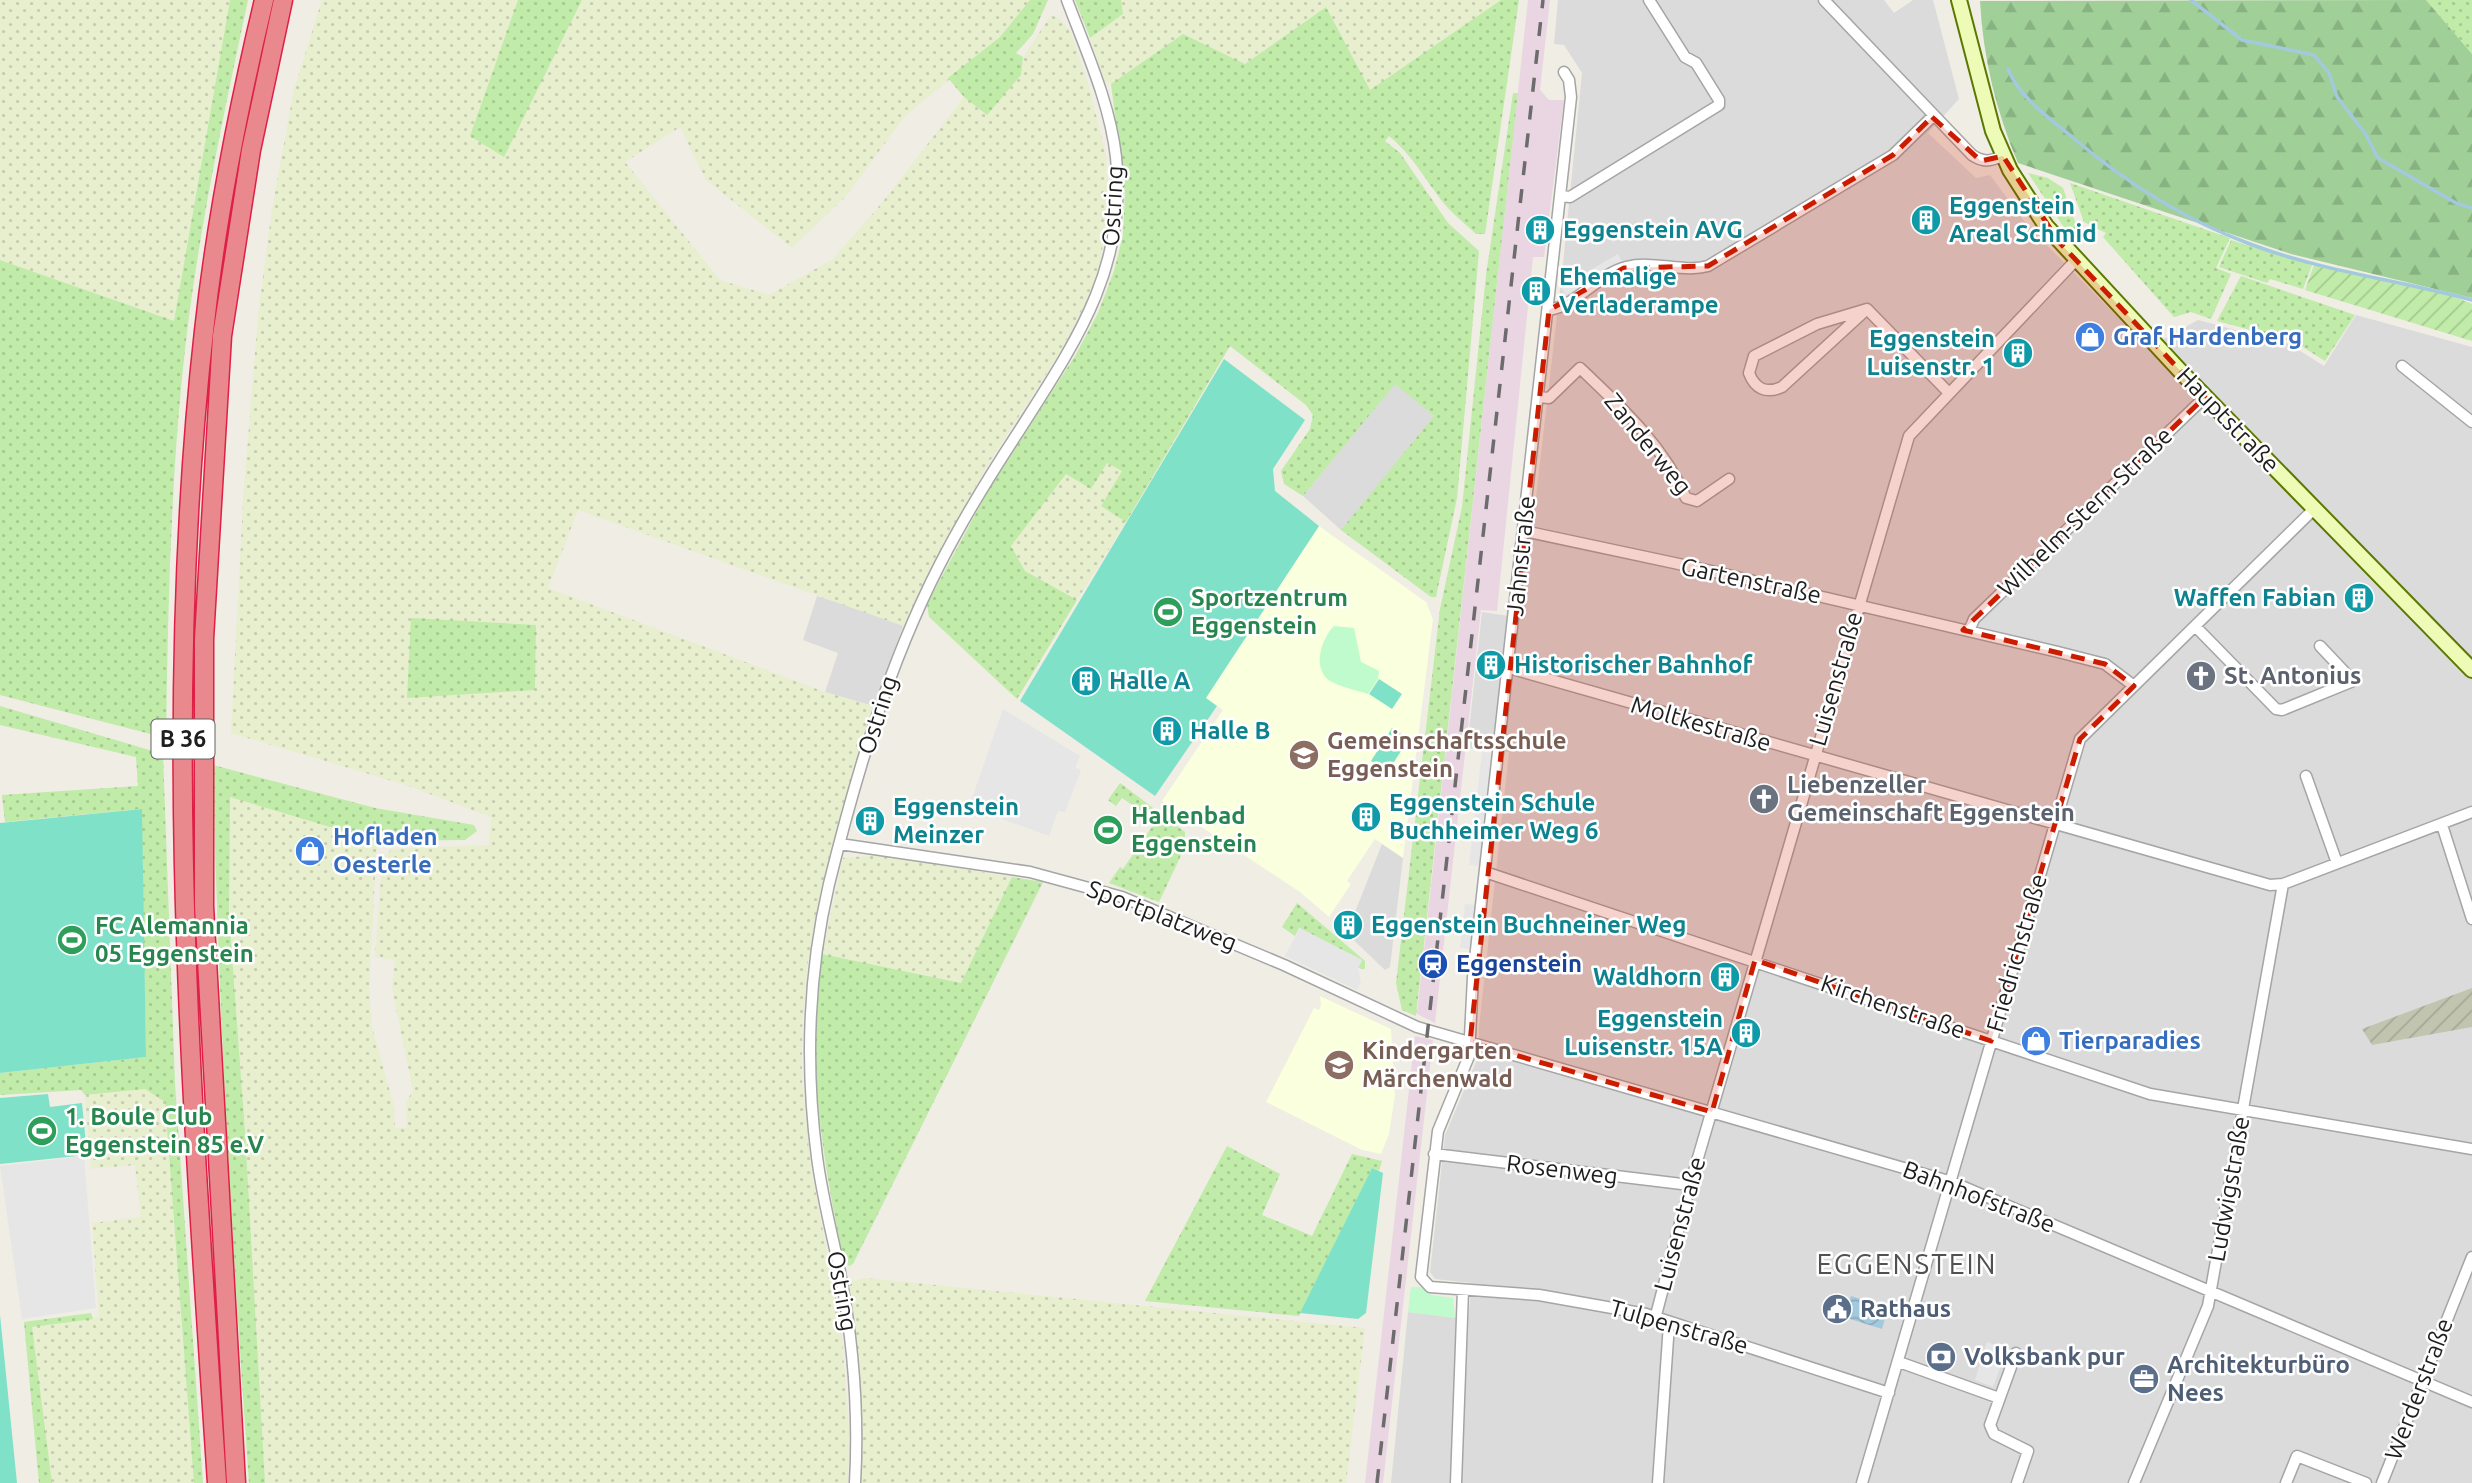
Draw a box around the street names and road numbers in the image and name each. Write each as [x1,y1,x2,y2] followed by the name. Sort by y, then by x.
[1097,165,1128,247] street label: Ostring
[2172,362,2285,478] street label: Hauptstraße
[1599,388,1697,500] street label: Zanderweg
[1992,421,2177,602] street label: Wilhelm-Stern-Straße
[1501,495,1540,617] street label: Jahnstraße
[1679,552,1824,609] street label: Gartenstraße
[1804,609,1868,749] street label: Luisenstraße
[852,672,903,757] street label: Ostring
[1628,691,1774,756] street label: Moltkestraße
[152,720,214,758] road number: B 36
[1981,871,2052,1035] street label: Friedrichstraße
[1084,875,1241,956] street label: Sportplatzweg
[1817,969,1969,1044] street label: Kirchenstraße
[2202,1114,2255,1264] street label: Ludwigstraße
[1505,1149,1619,1190] street label: Rosenweg
[1649,1154,1710,1294] street label: Luisenstraße
[1899,1155,2059,1238] street label: Bahnhofstraße
[822,1249,863,1333] street label: Ostring
[1607,1294,1751,1359] street label: Tulpenstraße
[2379,1314,2458,1463] street label: Werderstraße

